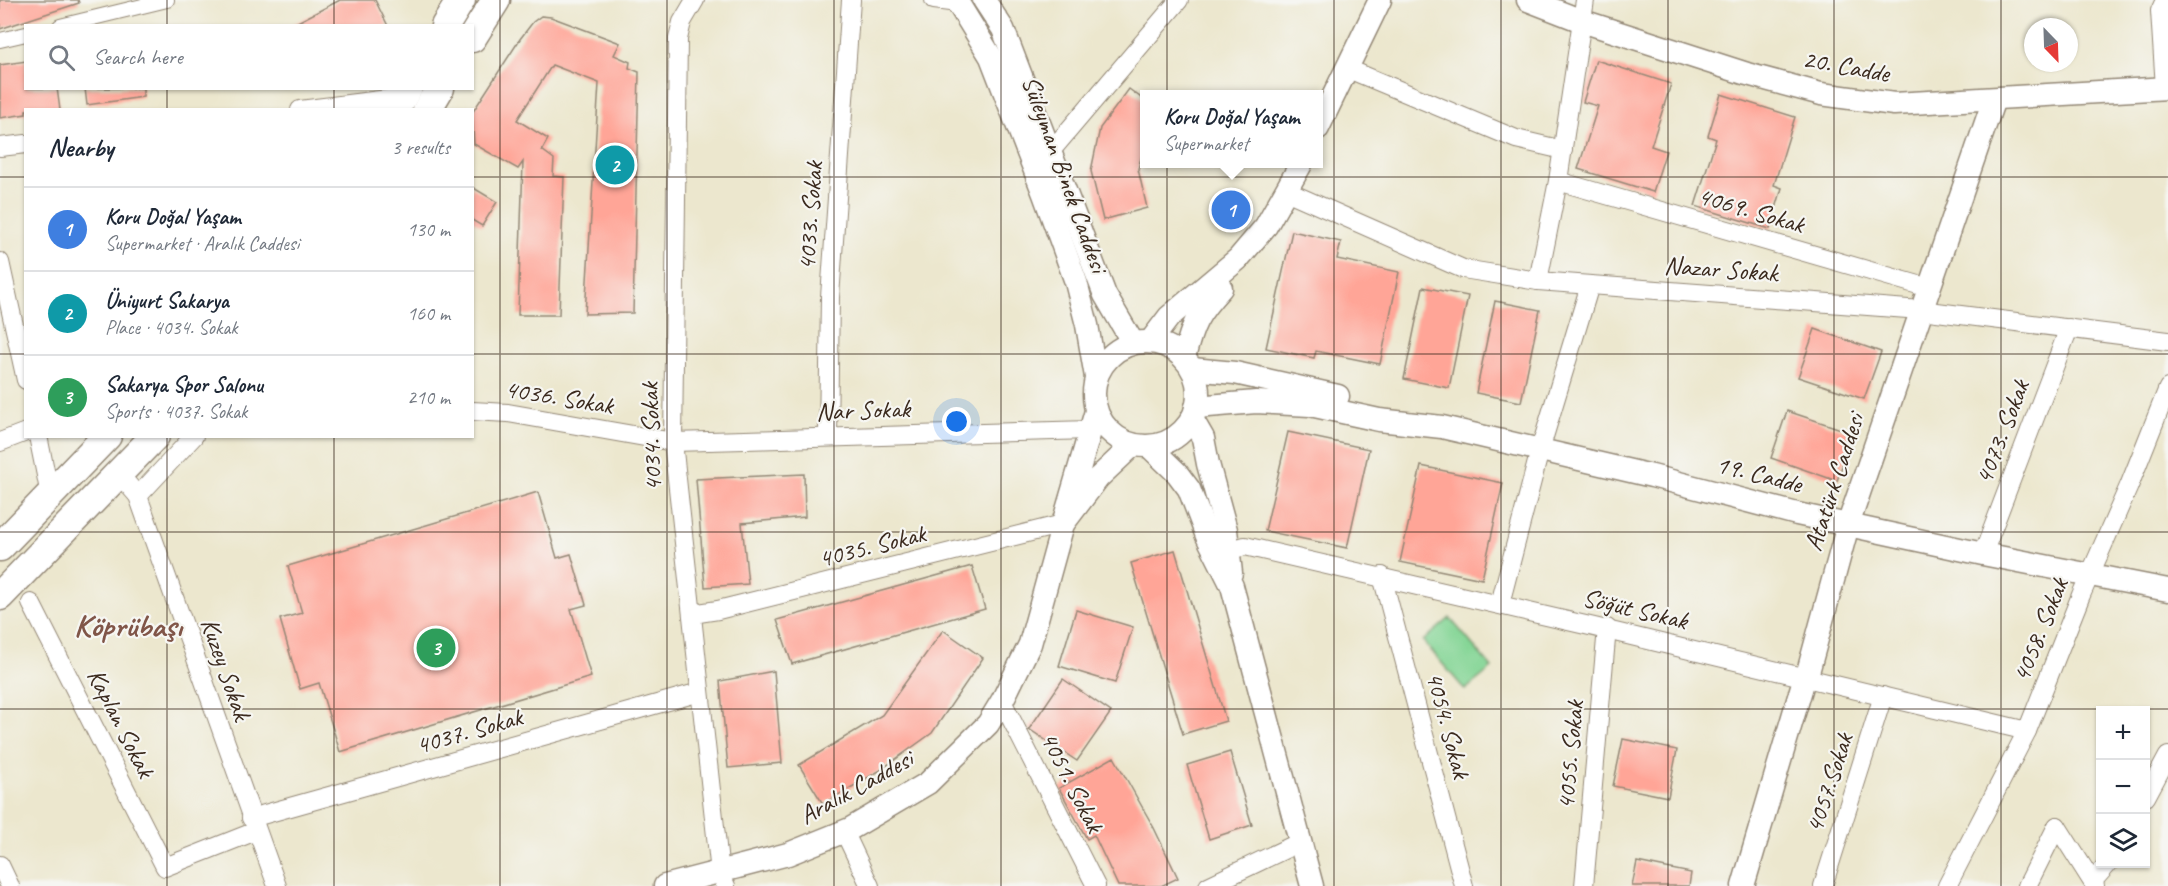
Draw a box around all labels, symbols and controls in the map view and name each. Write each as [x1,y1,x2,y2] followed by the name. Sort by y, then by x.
[2024,18,2078,72] north arrow
[24,24,474,90] search box
[45,41,78,74] icon: search
[1800,42,1893,90] street label: 20. Cadde
[93,43,183,71] text: Search here
[1014,71,1117,280] street label: Süleyman Binek Caddesi
[1140,90,1323,168] popup
[1164,103,1299,131] text: Koru Doğal Yaşam
[48,131,113,164] text: Nearby
[1164,131,1249,156] text: Supermarket
[391,135,450,160] text: 3 results
[596,142,634,188] pin: 2
[790,159,830,272] street label: 4033. Sokak
[1694,179,1809,241] street label: 4069. Sokak
[1212,188,1250,232] pin: 1
[105,203,241,231] text: Koru Doğal Yaşam
[63,217,72,242] text: 1
[407,217,450,242] text: 130 m
[105,231,299,256] text: Supermarket · Aralık Caddesi
[1663,249,1781,290] street label: Nazar Sokak
[105,287,229,315] text: Üniyurt Sakarya
[63,301,72,326] text: 2
[407,301,450,326] text: 160 m
[105,315,238,340] text: Place · 4034. Sokak
[105,371,263,399] text: Sakarya Spor Salonu
[502,372,617,422] street label: 4036. Sokak
[1967,374,2038,489] street label: 4073. Sokak
[633,380,669,492] street label: 4034. Sokak
[63,385,72,410] text: 3
[407,385,450,410] text: 210 m
[815,392,913,428] street label: Nar Sokak
[105,399,247,424] text: Sports · 4037. Sokak
[1796,406,1873,555] street label: Atatürk Caddesi
[942,407,971,436] your location
[1713,447,1807,501] street label: 19. Cadde
[815,516,930,575] street label: 4035. Sokak
[2004,572,2076,687] street label: 4058. Sokak
[1579,581,1693,638] street label: Söğüt Sokak
[74,605,184,646] district label: Köprübaşı
[193,614,260,727] street label: Kuzey Sokak
[416,626,456,670] pin: 3
[79,663,163,784] street label: Kaplan Sokak
[1418,668,1478,783] street label: 4054. Sokak
[1549,698,1591,811] street label: 4055. Sokak
[412,700,527,762] street label: 4037. Sokak
[2096,706,2150,868] map controls
[2096,706,2150,760] button: +
[1033,726,1112,839] street label: 4051. Sokak
[1797,728,1861,837] street label: 4057.Sokak
[793,741,921,832] street label: Aralık Caddesi
[2096,760,2150,814] button: −
[2096,814,2150,868] button: layers

